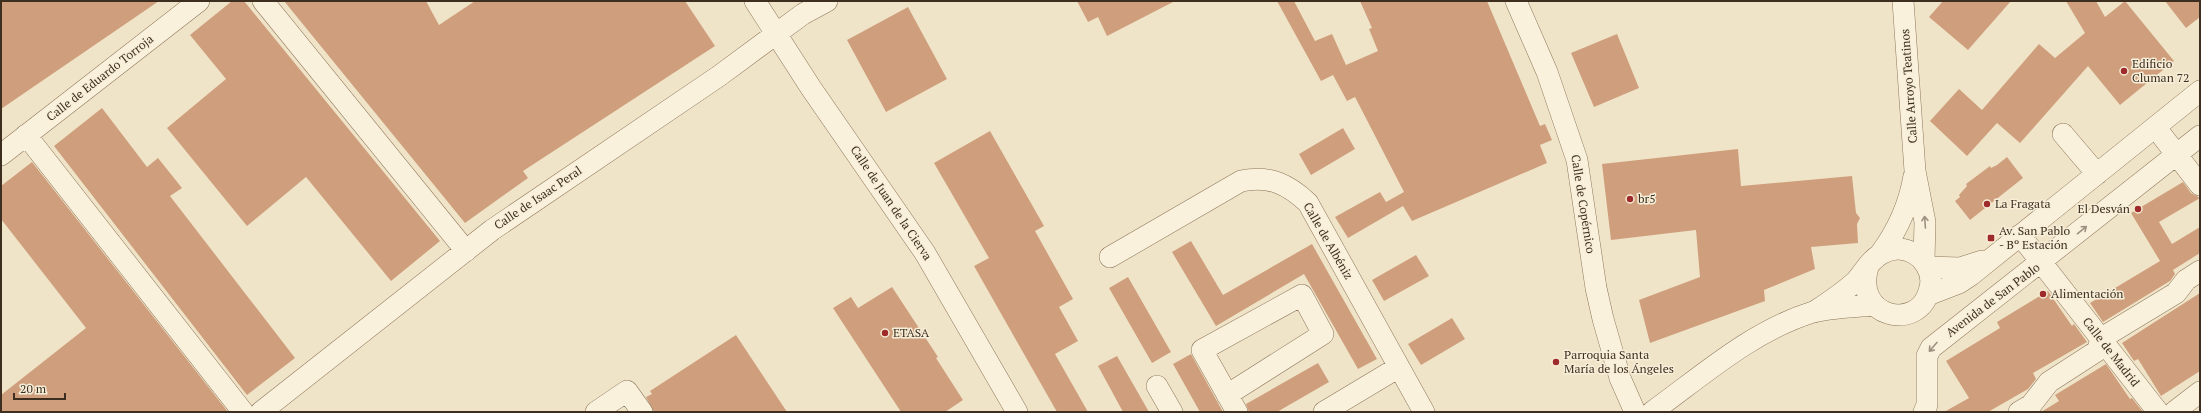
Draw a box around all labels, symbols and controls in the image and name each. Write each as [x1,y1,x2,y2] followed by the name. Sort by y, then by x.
[1897,28,1920,144] street label: Calle Arroyo Teatinos
[43,31,156,124] street label: Calle de Eduardo Torroja
[2132,56,2189,85] place label: Edificio Cluman 72
[2119,66,2129,76] marker: Edificio Cluman 72
[847,142,935,263] street label: Calle de Juan de la Cierva
[1568,153,1599,255] street label: Calle de Copérnico
[491,162,585,233] street label: Calle de Isaac Peral
[1638,191,1656,206] place label: br5
[1625,194,1635,204] marker: br5
[1995,196,2051,211] place label: La Fragata
[1982,199,1992,209] marker: La Fragata
[1300,200,1357,282] street label: Calle de Albéniz
[2077,201,2130,216] place label: El Desván
[2133,204,2143,214] marker: El Desván
[1921,216,1928,229] one-way arrow
[1999,223,2071,252] place label: Av. San Pablo - Bº Estación
[2077,225,2088,234] one-way arrow
[1986,233,1996,243] marker: Av. San Pablo - Bº Estación
[1943,259,2043,340] street label: Avenida de San Pablo
[2051,286,2123,301] place label: Alimentación
[2038,289,2048,299] marker: Alimentación
[2080,314,2143,390] street label: Calle de Madrid
[893,325,930,340] place label: ETASA
[880,328,890,338] marker: ETASA
[1929,342,1938,352] one-way arrow
[1564,347,1674,376] place label: Parroquia Santa María de los Ángeles
[1551,357,1561,367] marker: Parroquia Santa María de los Ángeles
[14,375,65,401] scale bar
[20,381,47,396] text: 20 m

